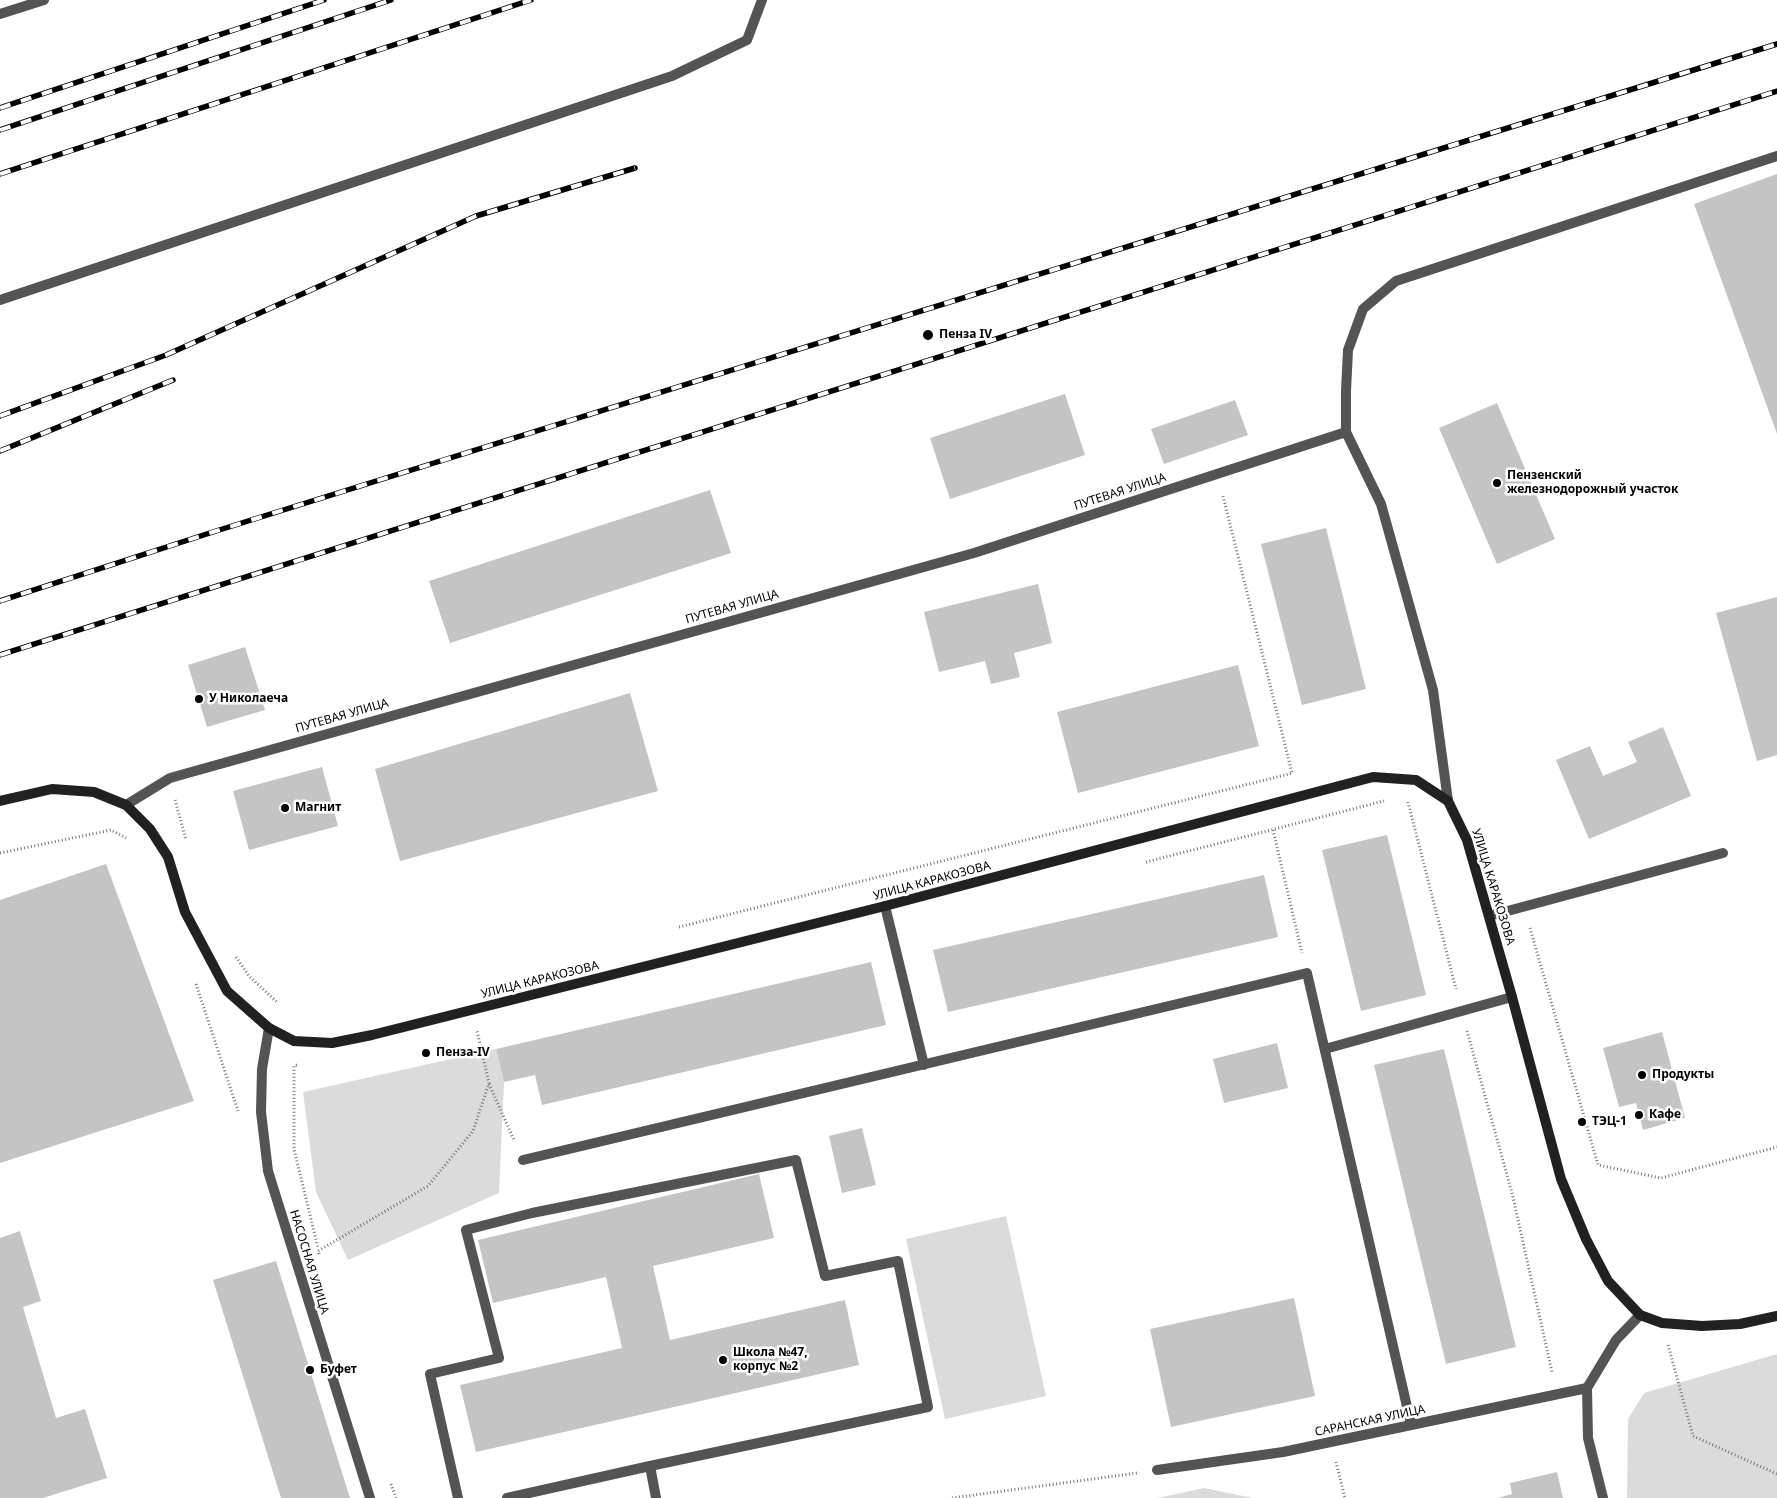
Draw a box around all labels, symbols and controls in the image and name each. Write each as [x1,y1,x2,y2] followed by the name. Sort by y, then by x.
[921,328,935,342] marker: Пенза IV
[939,328,992,342] place label: Пенза IV
[1507,469,1678,497] place label: Пензенский железнодорожный участок
[1072,470,1168,514] street label: ПУТЕВАЯ УЛИЦА
[1491,477,1503,489] marker: Пензенский железнодорожный участок
[684,587,780,627] street label: ПУТЕВАЯ УЛИЦА
[209,692,288,706] place label: У Николаеча
[193,693,205,705] marker: У Николаеча
[294,696,390,736] street label: ПУТЕВАЯ УЛИЦА
[295,801,341,815] place label: Магнит
[279,802,291,814] marker: Магнит
[1468,827,1518,947] street label: УЛИЦА КАРАКОЗОВА
[872,858,992,904] street label: УЛИЦА КАРАКОЗОВА
[480,958,600,1002] street label: УЛИЦА КАРАКОЗОВА
[436,1046,490,1060] place label: Пенза-IV
[420,1047,432,1059] marker: Пенза-IV
[1652,1068,1714,1082] place label: Продукты
[1636,1069,1648,1081] marker: Продукты
[1649,1108,1681,1122] place label: Кафе
[1633,1109,1645,1121] marker: Кафе
[1592,1115,1627,1129] place label: ТЭЦ-1
[1576,1116,1588,1128] marker: ТЭЦ-1
[286,1208,332,1316] street label: НАСОСНАЯ УЛИЦА
[733,1346,808,1374] place label: Школа №47, корпус №2
[717,1354,729,1366] marker: Школа №47, корпус №2
[320,1363,357,1377] place label: Буфет
[304,1364,316,1376] marker: Буфет
[1313,1402,1427,1440] street label: САРАНСКАЯ УЛИЦА

